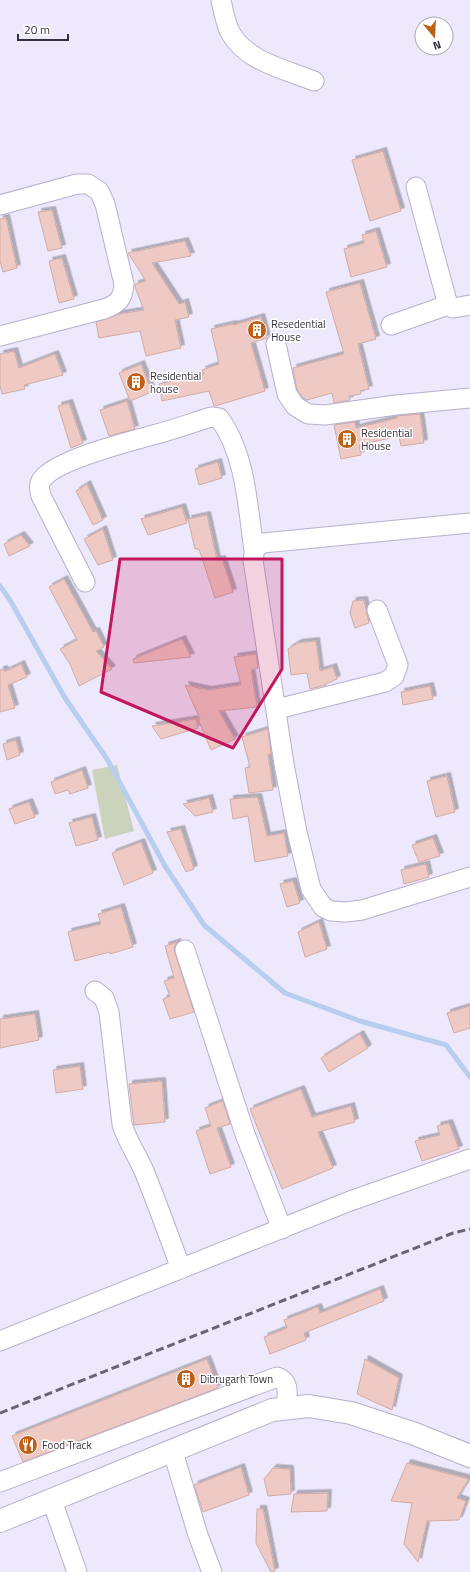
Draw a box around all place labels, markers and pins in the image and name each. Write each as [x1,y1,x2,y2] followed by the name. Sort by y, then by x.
[271,316,325,345] place label: Resedential House
[246,319,268,341] building icon: Resedential House
[150,368,201,397] place label: Residential house
[125,371,147,393] building icon: Residential house
[361,425,412,454] place label: Residential House
[336,428,358,450] building icon: Residential House
[175,1368,197,1390] building icon: Dibrugarh Town
[200,1371,273,1387] place label: Dibrugarh Town
[17,1434,39,1456] restaurant icon: Food Track
[42,1437,92,1453] place label: Food Track

